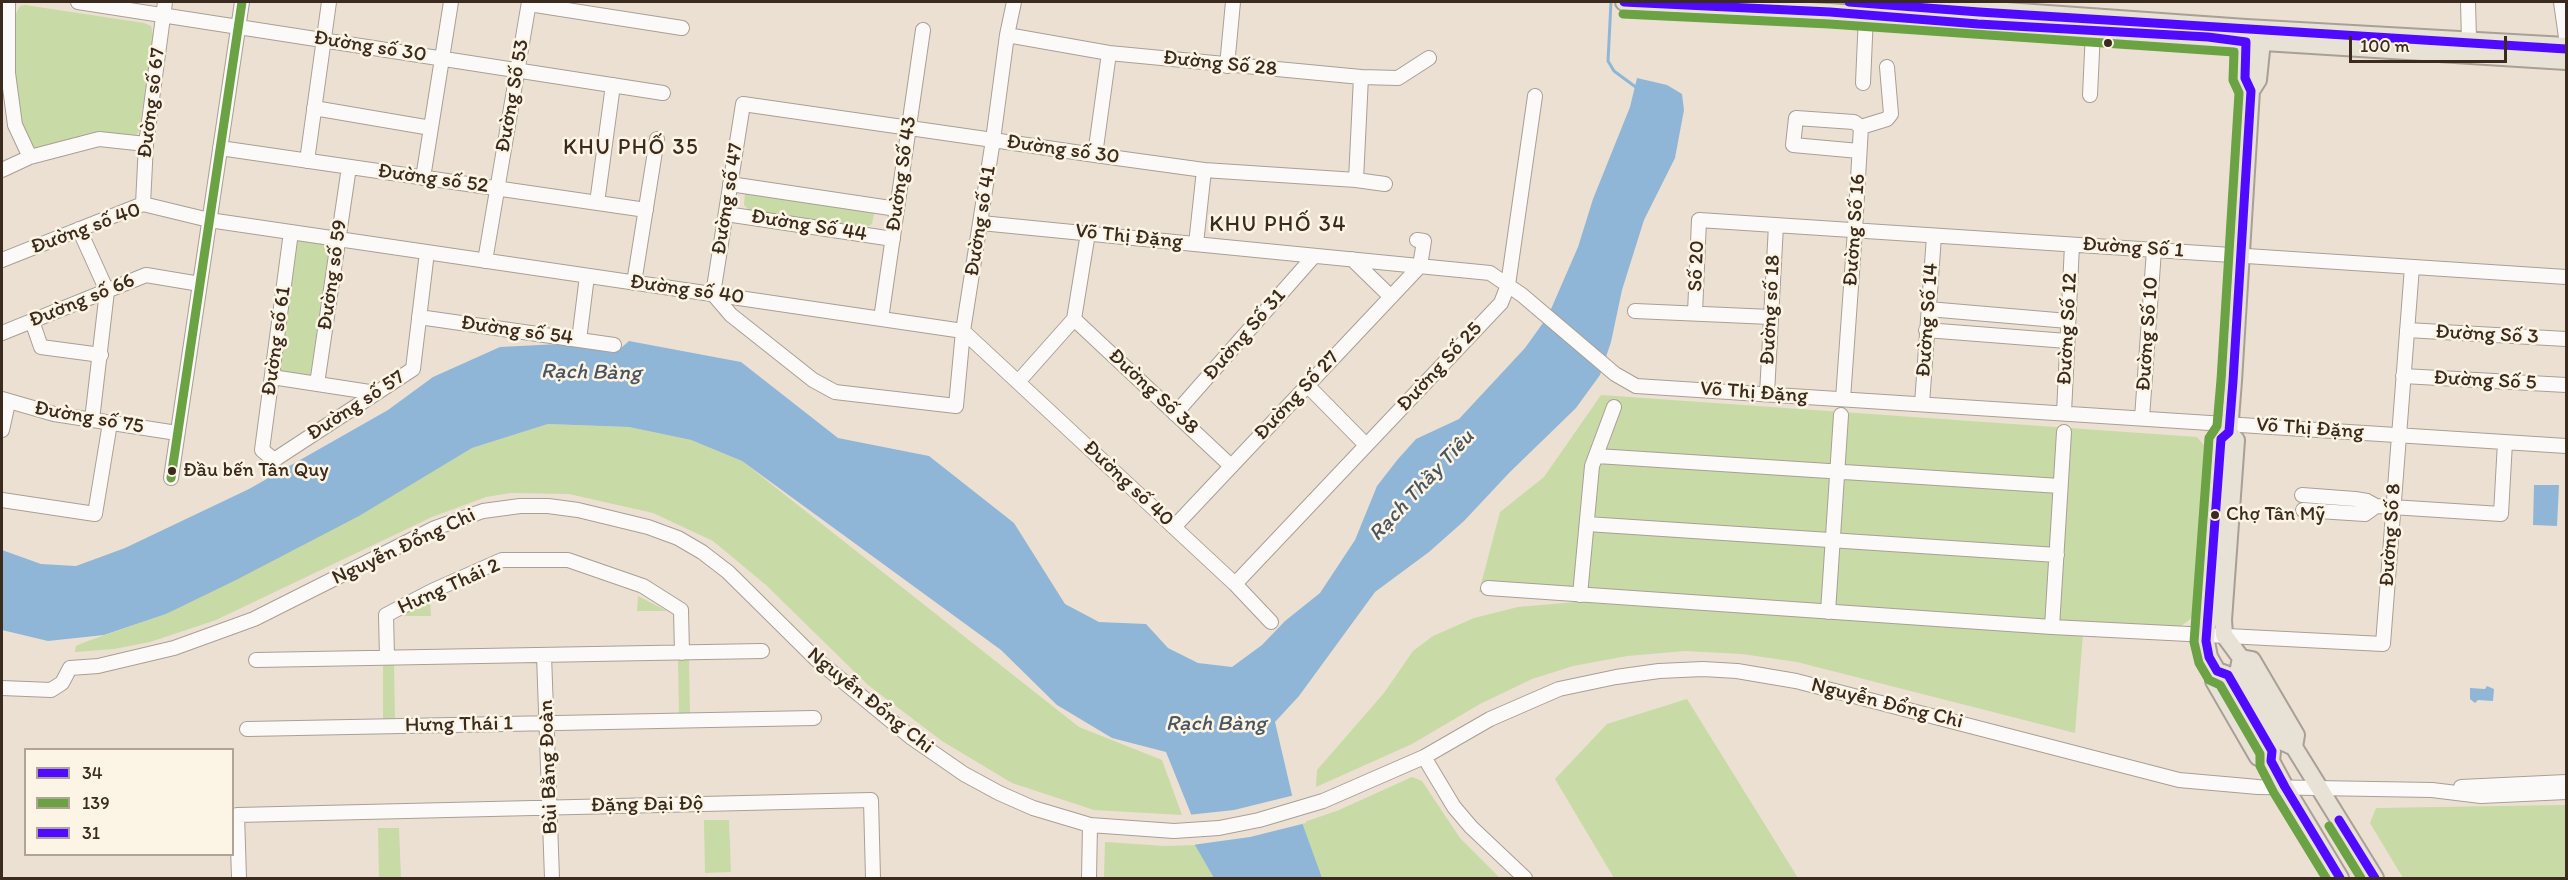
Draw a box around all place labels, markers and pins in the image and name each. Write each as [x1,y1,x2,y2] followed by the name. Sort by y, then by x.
[2102,37,2114,49] unlabelled marker
[183,459,329,483] place label: Đầu bến Tân Quy
[166,465,178,477] marker: Đầu bến Tân Quy
[2226,503,2325,527] place label: Chợ Tân Mỹ
[2209,509,2221,521] marker: Chợ Tân Mỹ

